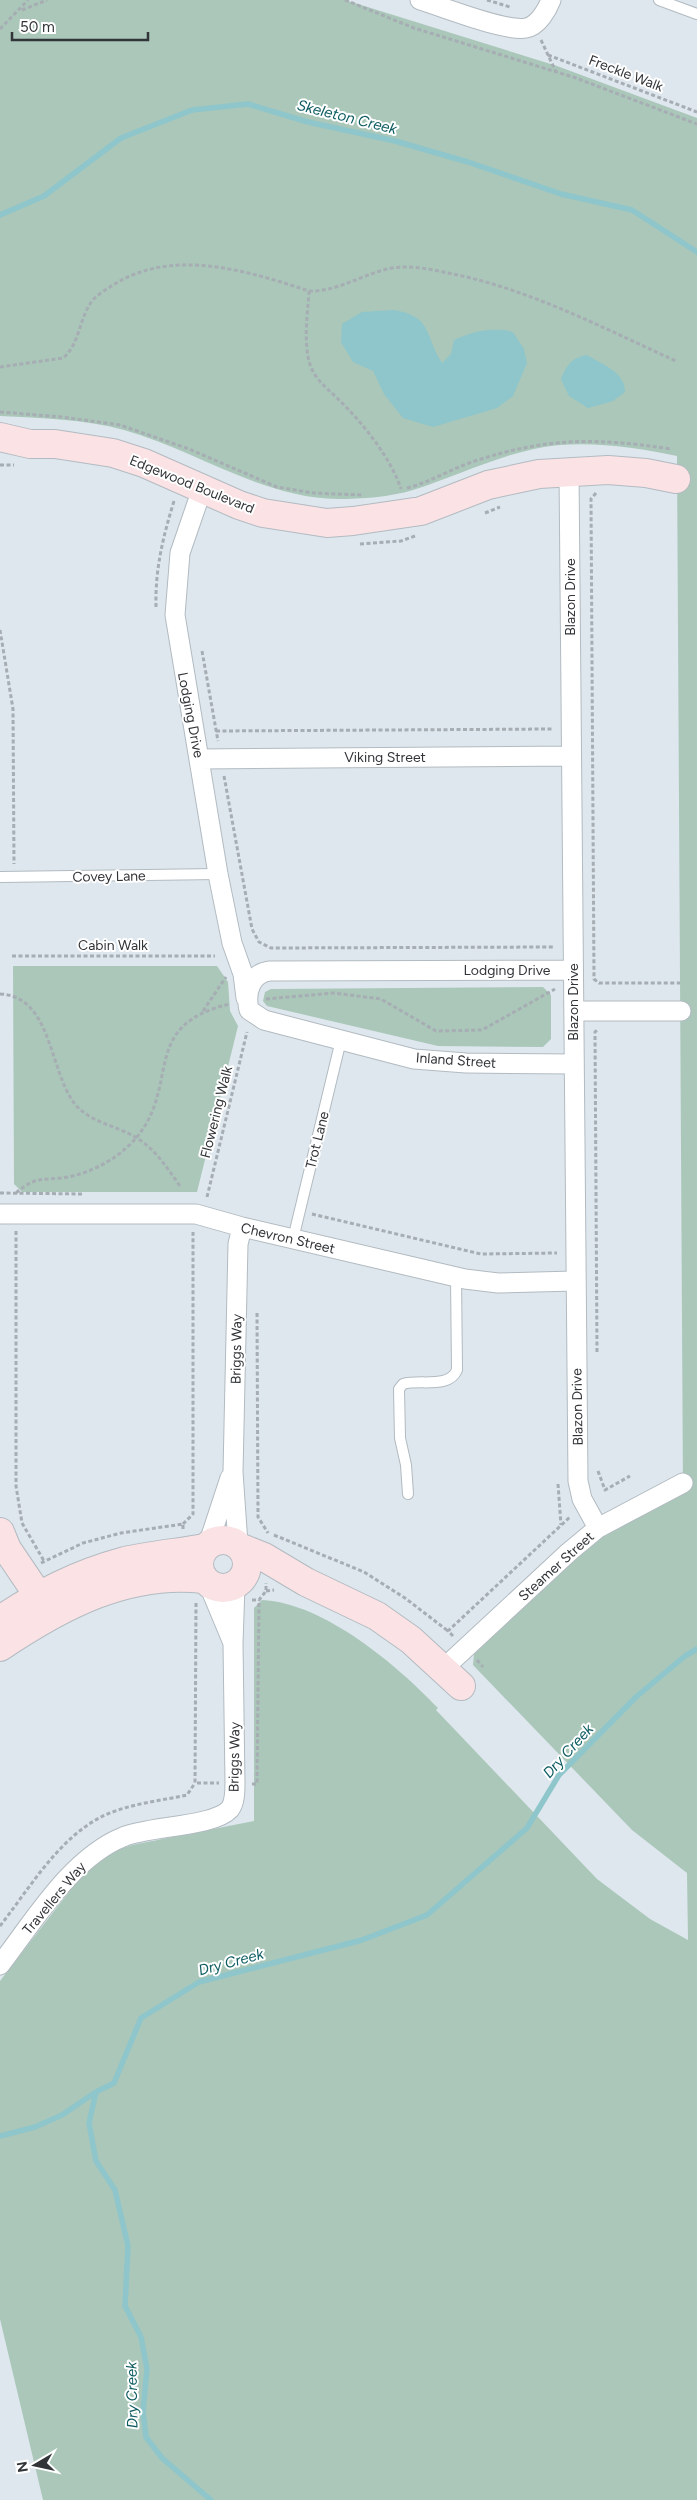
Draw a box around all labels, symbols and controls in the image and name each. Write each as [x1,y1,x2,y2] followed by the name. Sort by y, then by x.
[12,10,149,42] scale bar
[20,18,55,36] text: 50 m
[586,52,666,96] street label: Freckle Walk
[295,96,399,138] water label: Skeleton Creek
[127,452,257,517] street label: Edgewood Boulevard
[562,558,579,636] street label: Blazon Drive
[174,671,207,760] street label: Lodging Drive
[344,749,426,766] street label: Viking Street
[72,867,146,886] street label: Covey Lane
[78,937,148,954] street label: Cabin Walk
[464,962,551,979] street label: Lodging Drive
[565,963,582,1041] street label: Blazon Drive
[415,1049,497,1072] street label: Inland Street
[197,1064,236,1160] street label: Flowering Walk
[302,1109,333,1171] street label: Trot Lane
[239,1219,337,1258] street label: Chevron Street
[227,1313,246,1384] street label: Briggs Way
[568,1368,587,1446] street label: Blazon Drive
[515,1528,598,1605] street label: Steamer Street
[539,1720,597,1782] water label: Dry Creek
[225,1721,244,1792] street label: Briggs Way
[19,1858,90,1938] street label: Travellers Way
[196,1944,266,1979] water label: Dry Creek
[122,2361,142,2428] water label: Dry Creek
[10,2440,60,2490] north arrow
[13,2460,32,2474] text: N

